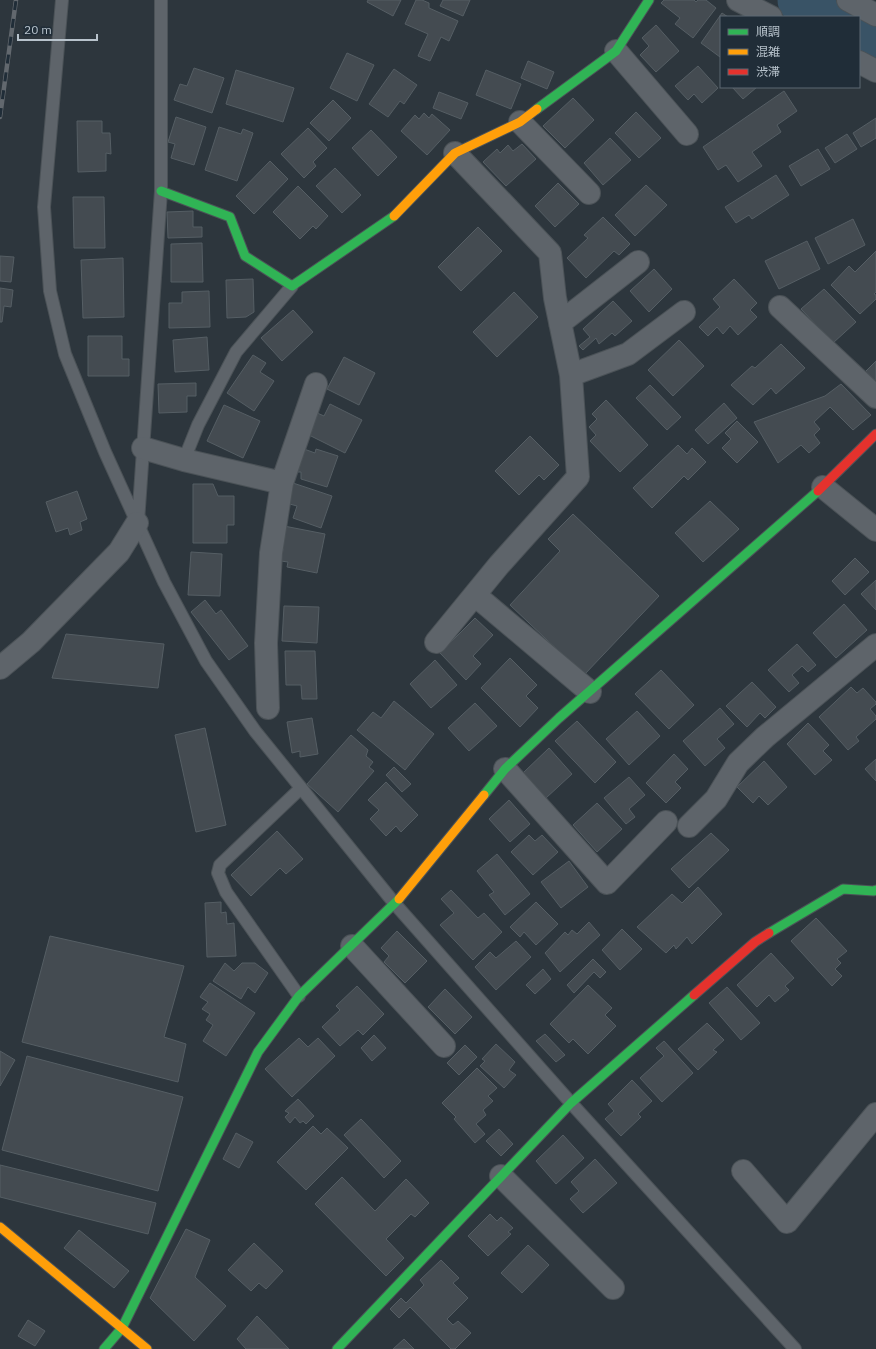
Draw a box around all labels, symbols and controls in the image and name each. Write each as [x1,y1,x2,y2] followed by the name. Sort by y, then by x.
[18,16,97,42] scale bar
[720,16,860,88] legend
[24,22,52,37] text: 20 m
[756,24,780,39] text: 順調
[756,44,780,59] text: 混雑
[756,64,780,79] text: 渋滞

